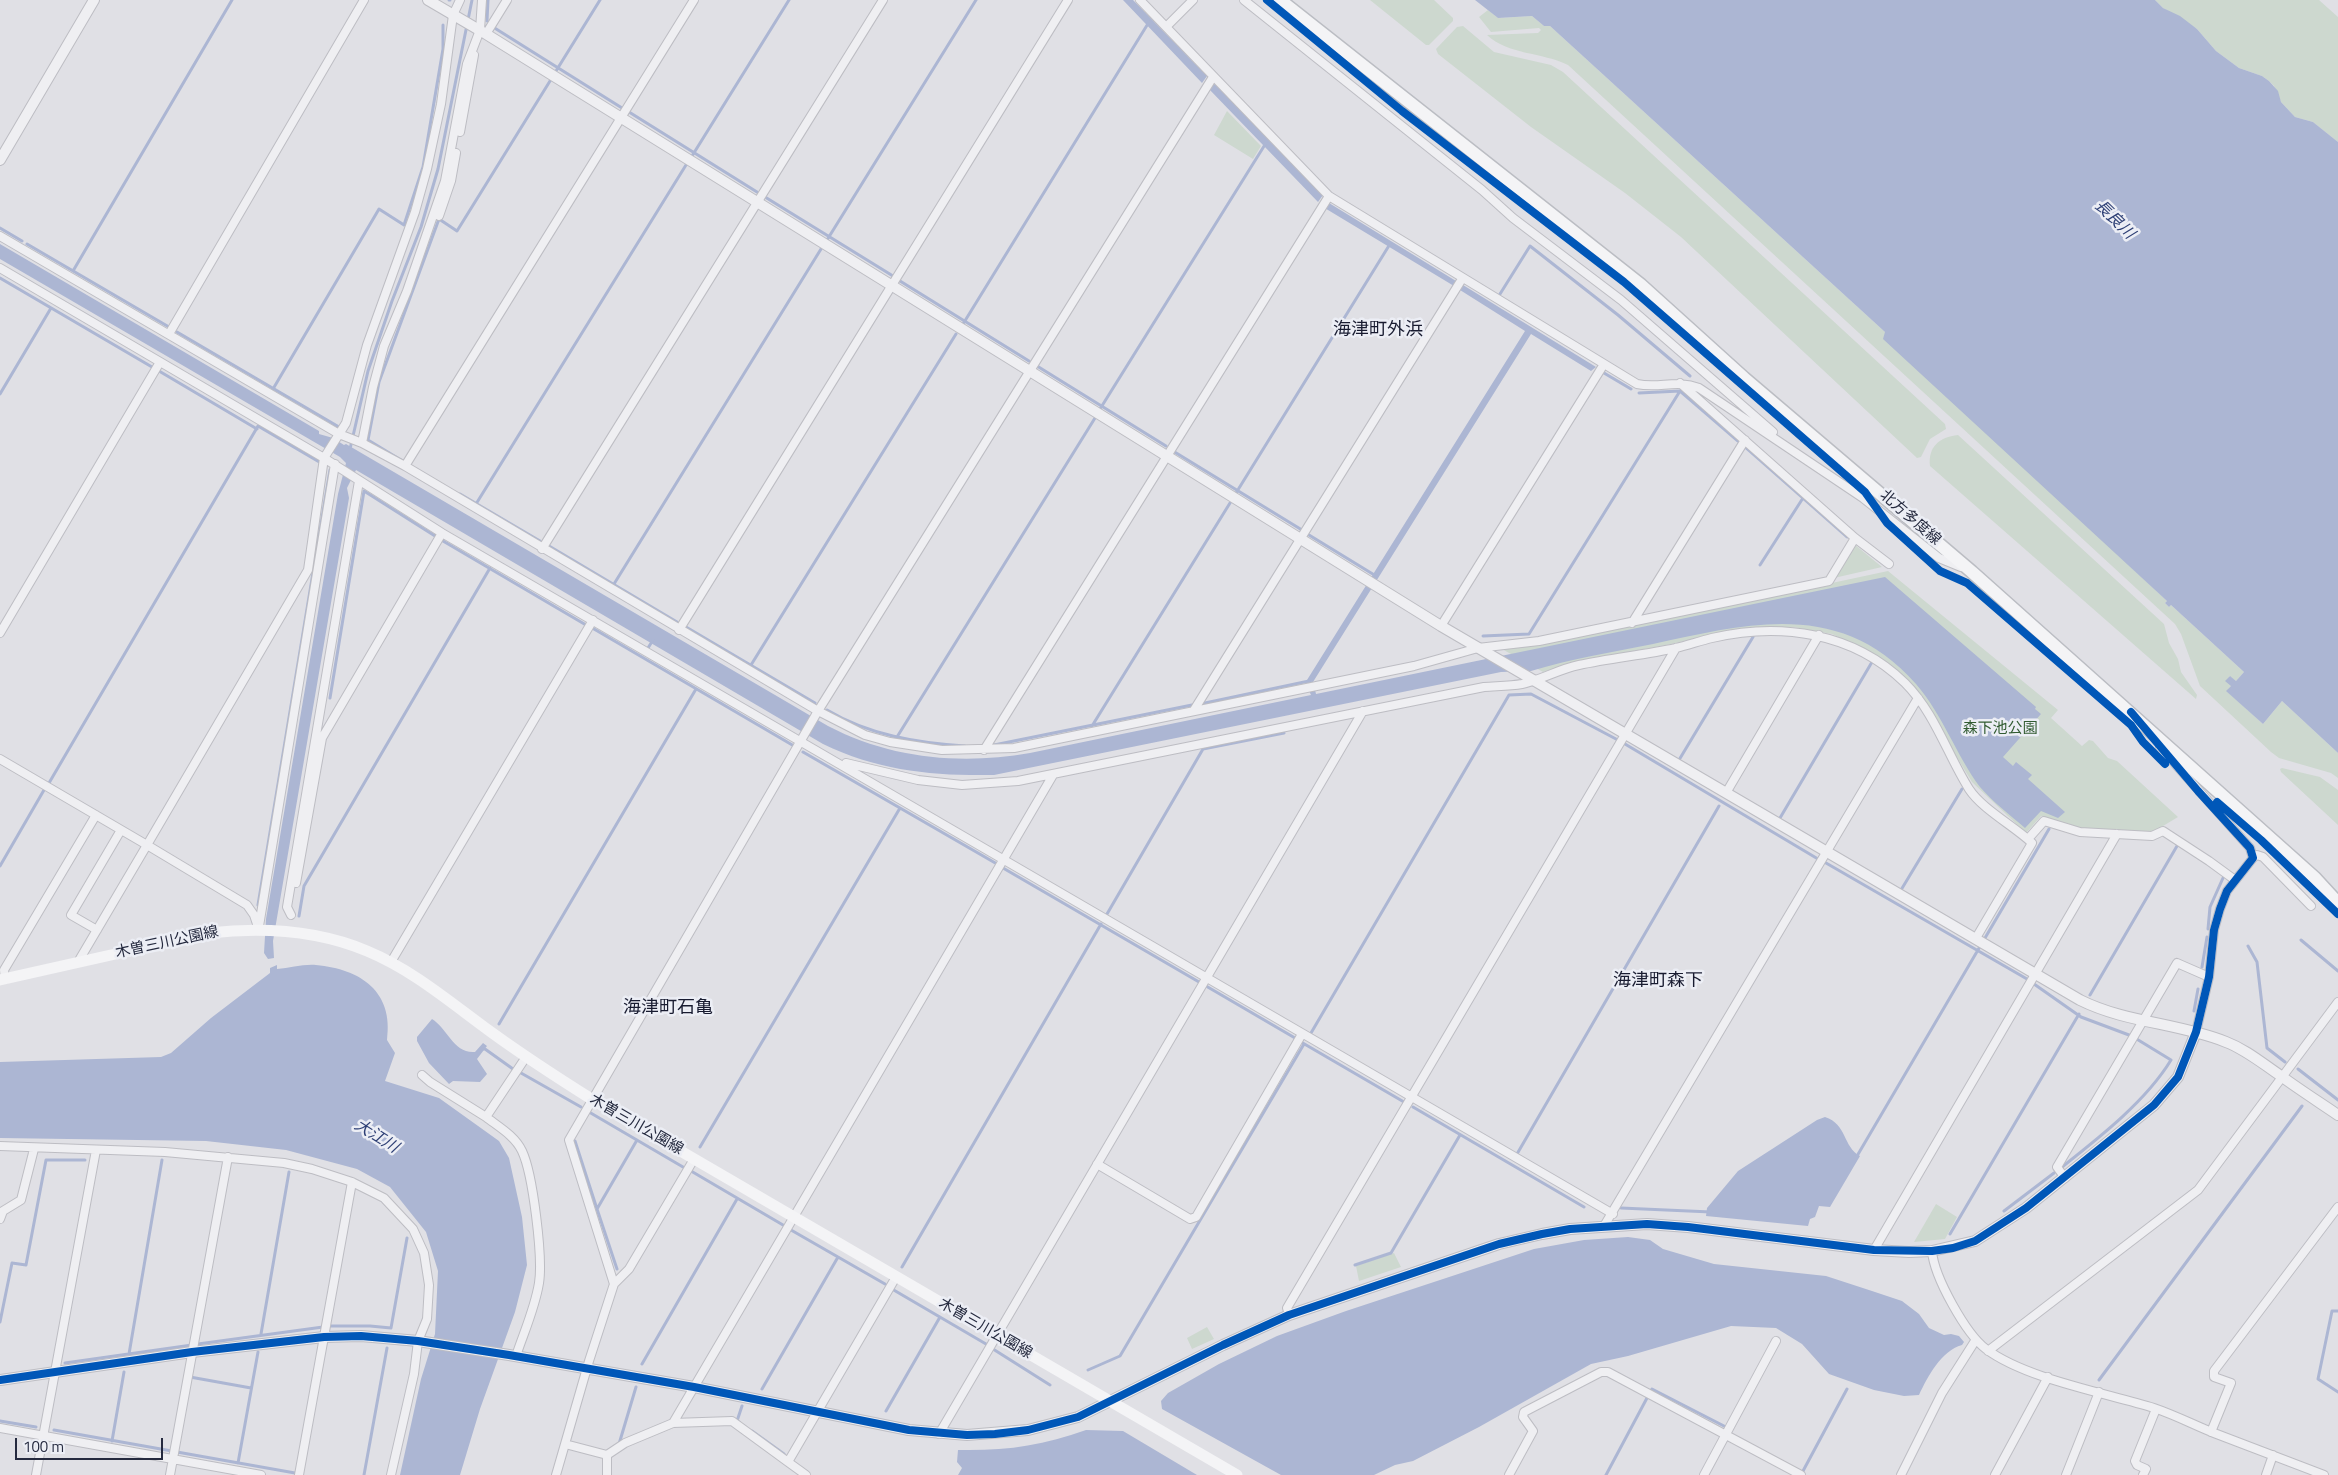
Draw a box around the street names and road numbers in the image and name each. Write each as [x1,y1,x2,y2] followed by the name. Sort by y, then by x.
[1876,487,1944,549] street label: 北方多度線
[114,923,220,963] street label: 木曽三川公園線
[586,1091,686,1159] street label: 木曽三川公園線
[935,1295,1035,1363] street label: 木曽三川公園線

